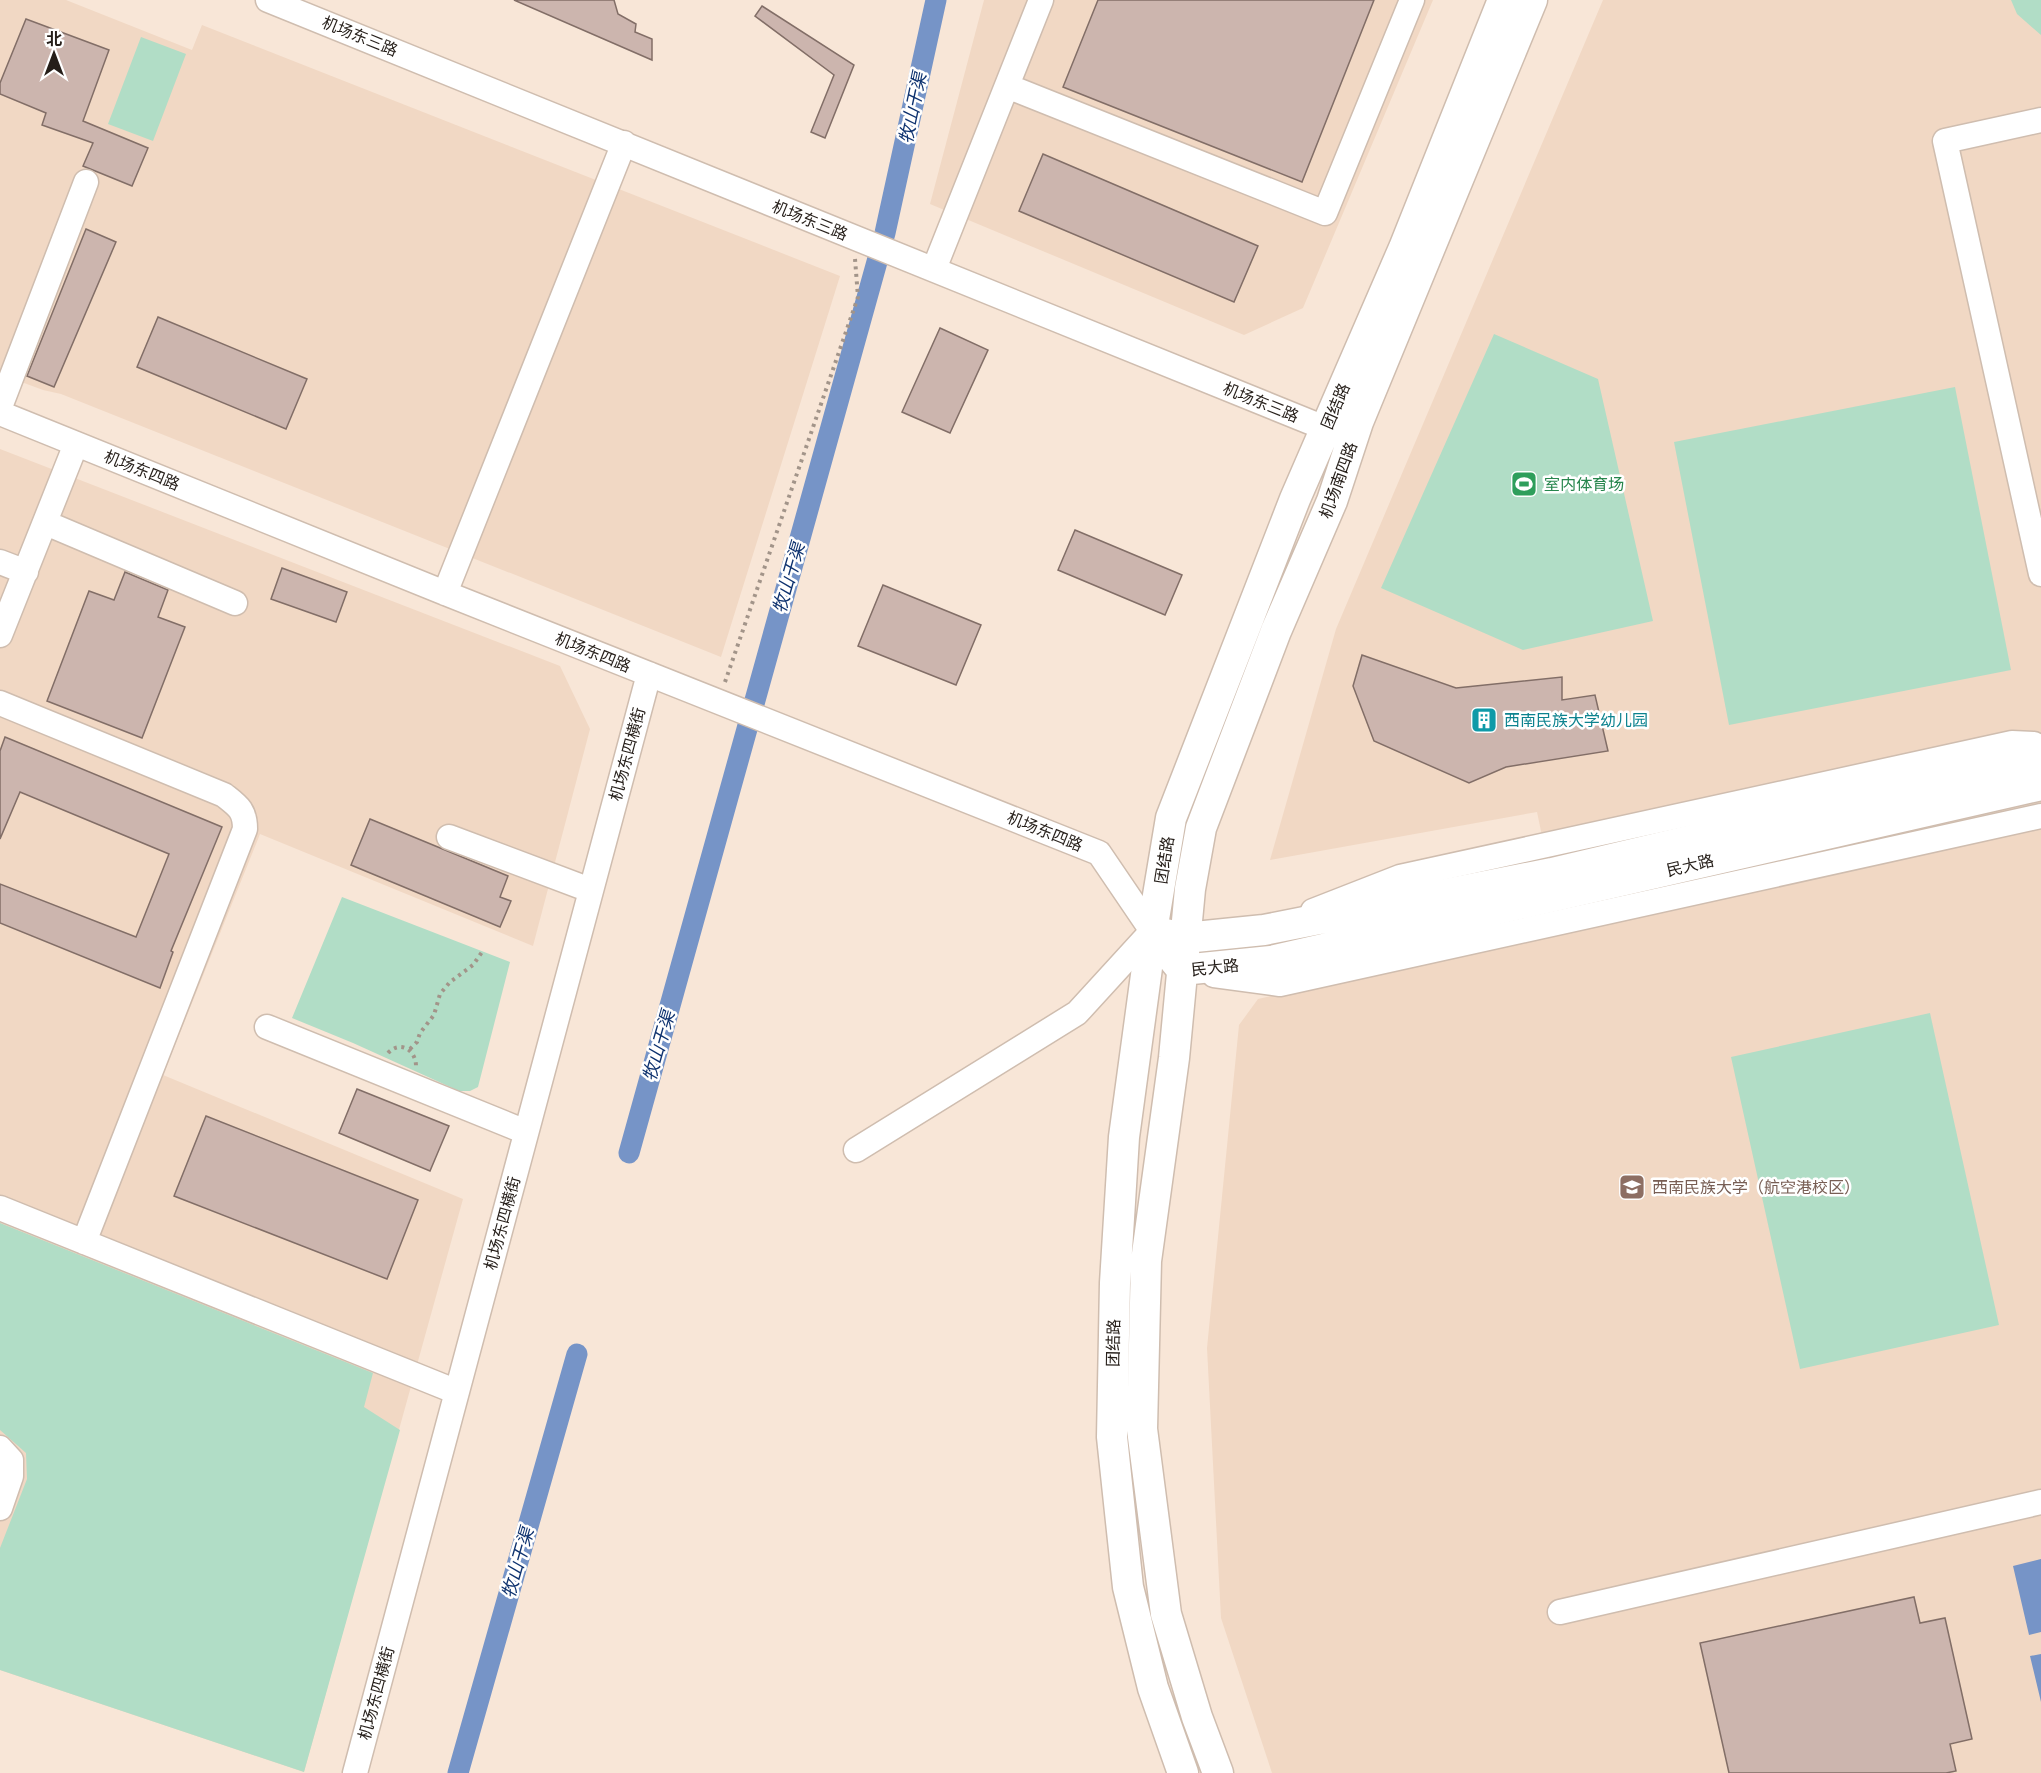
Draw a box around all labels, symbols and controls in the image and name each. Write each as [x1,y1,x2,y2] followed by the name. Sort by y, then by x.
[319,13,400,60] street label: 机场东三路
[24,24,84,84] north arrow
[46,30,62,49] text: 北
[895,68,931,145] water label: 牧山干渠
[769,197,850,244] street label: 机场东三路
[1220,379,1301,426] street label: 机场东三路
[1317,380,1354,432] street label: 团结路
[1316,439,1361,521] street label: 机场南四路
[101,447,182,494] street label: 机场东四路
[1509,469,1539,499] sports icon: 室内体育场
[1544,475,1624,494] place label: 室内体育场
[769,537,809,615] water label: 牧山干渠
[552,629,633,676] street label: 机场东四路
[606,705,649,803] street label: 机场东四横街
[1469,705,1499,735] building icon: 西南民族大学幼儿园
[1504,711,1648,730] place label: 西南民族大学幼儿园
[1004,808,1085,855] street label: 机场东四路
[1151,835,1178,885] street label: 团结路
[1665,851,1716,880] street label: 民大路
[1190,956,1240,979] street label: 民大路
[639,1005,679,1083] water label: 牧山干渠
[1617,1172,1647,1202] school or university icon: 西南民族大学（航空港校区）
[481,1174,524,1272] street label: 机场东四横街
[1652,1178,1860,1197] place label: 西南民族大学（航空港校区）
[1104,1319,1123,1367] street label: 团结路
[498,1522,538,1600] water label: 牧山干渠
[355,1644,398,1742] street label: 机场东四横街

